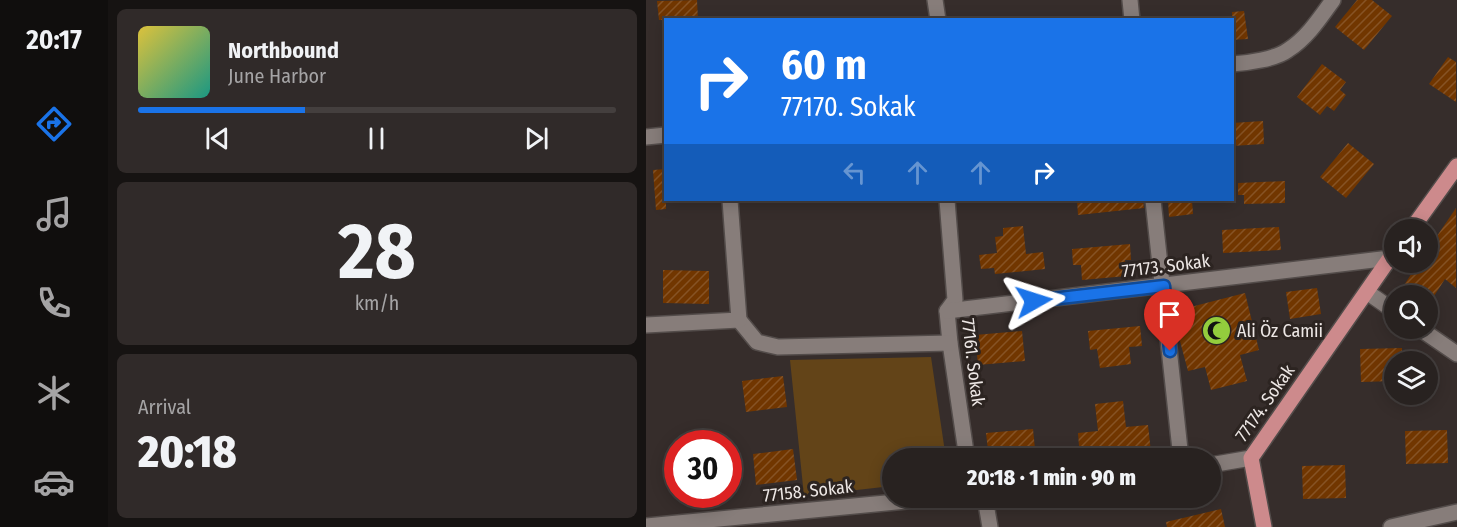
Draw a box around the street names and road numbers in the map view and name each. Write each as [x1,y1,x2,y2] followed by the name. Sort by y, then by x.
[1121,250,1212,282] street label: 77173. Sokak
[957,317,989,408] street label: 77161. Sokak
[1231,360,1300,446] street label: 77174. Sokak
[762,475,855,507] street label: 77158. Sokak

